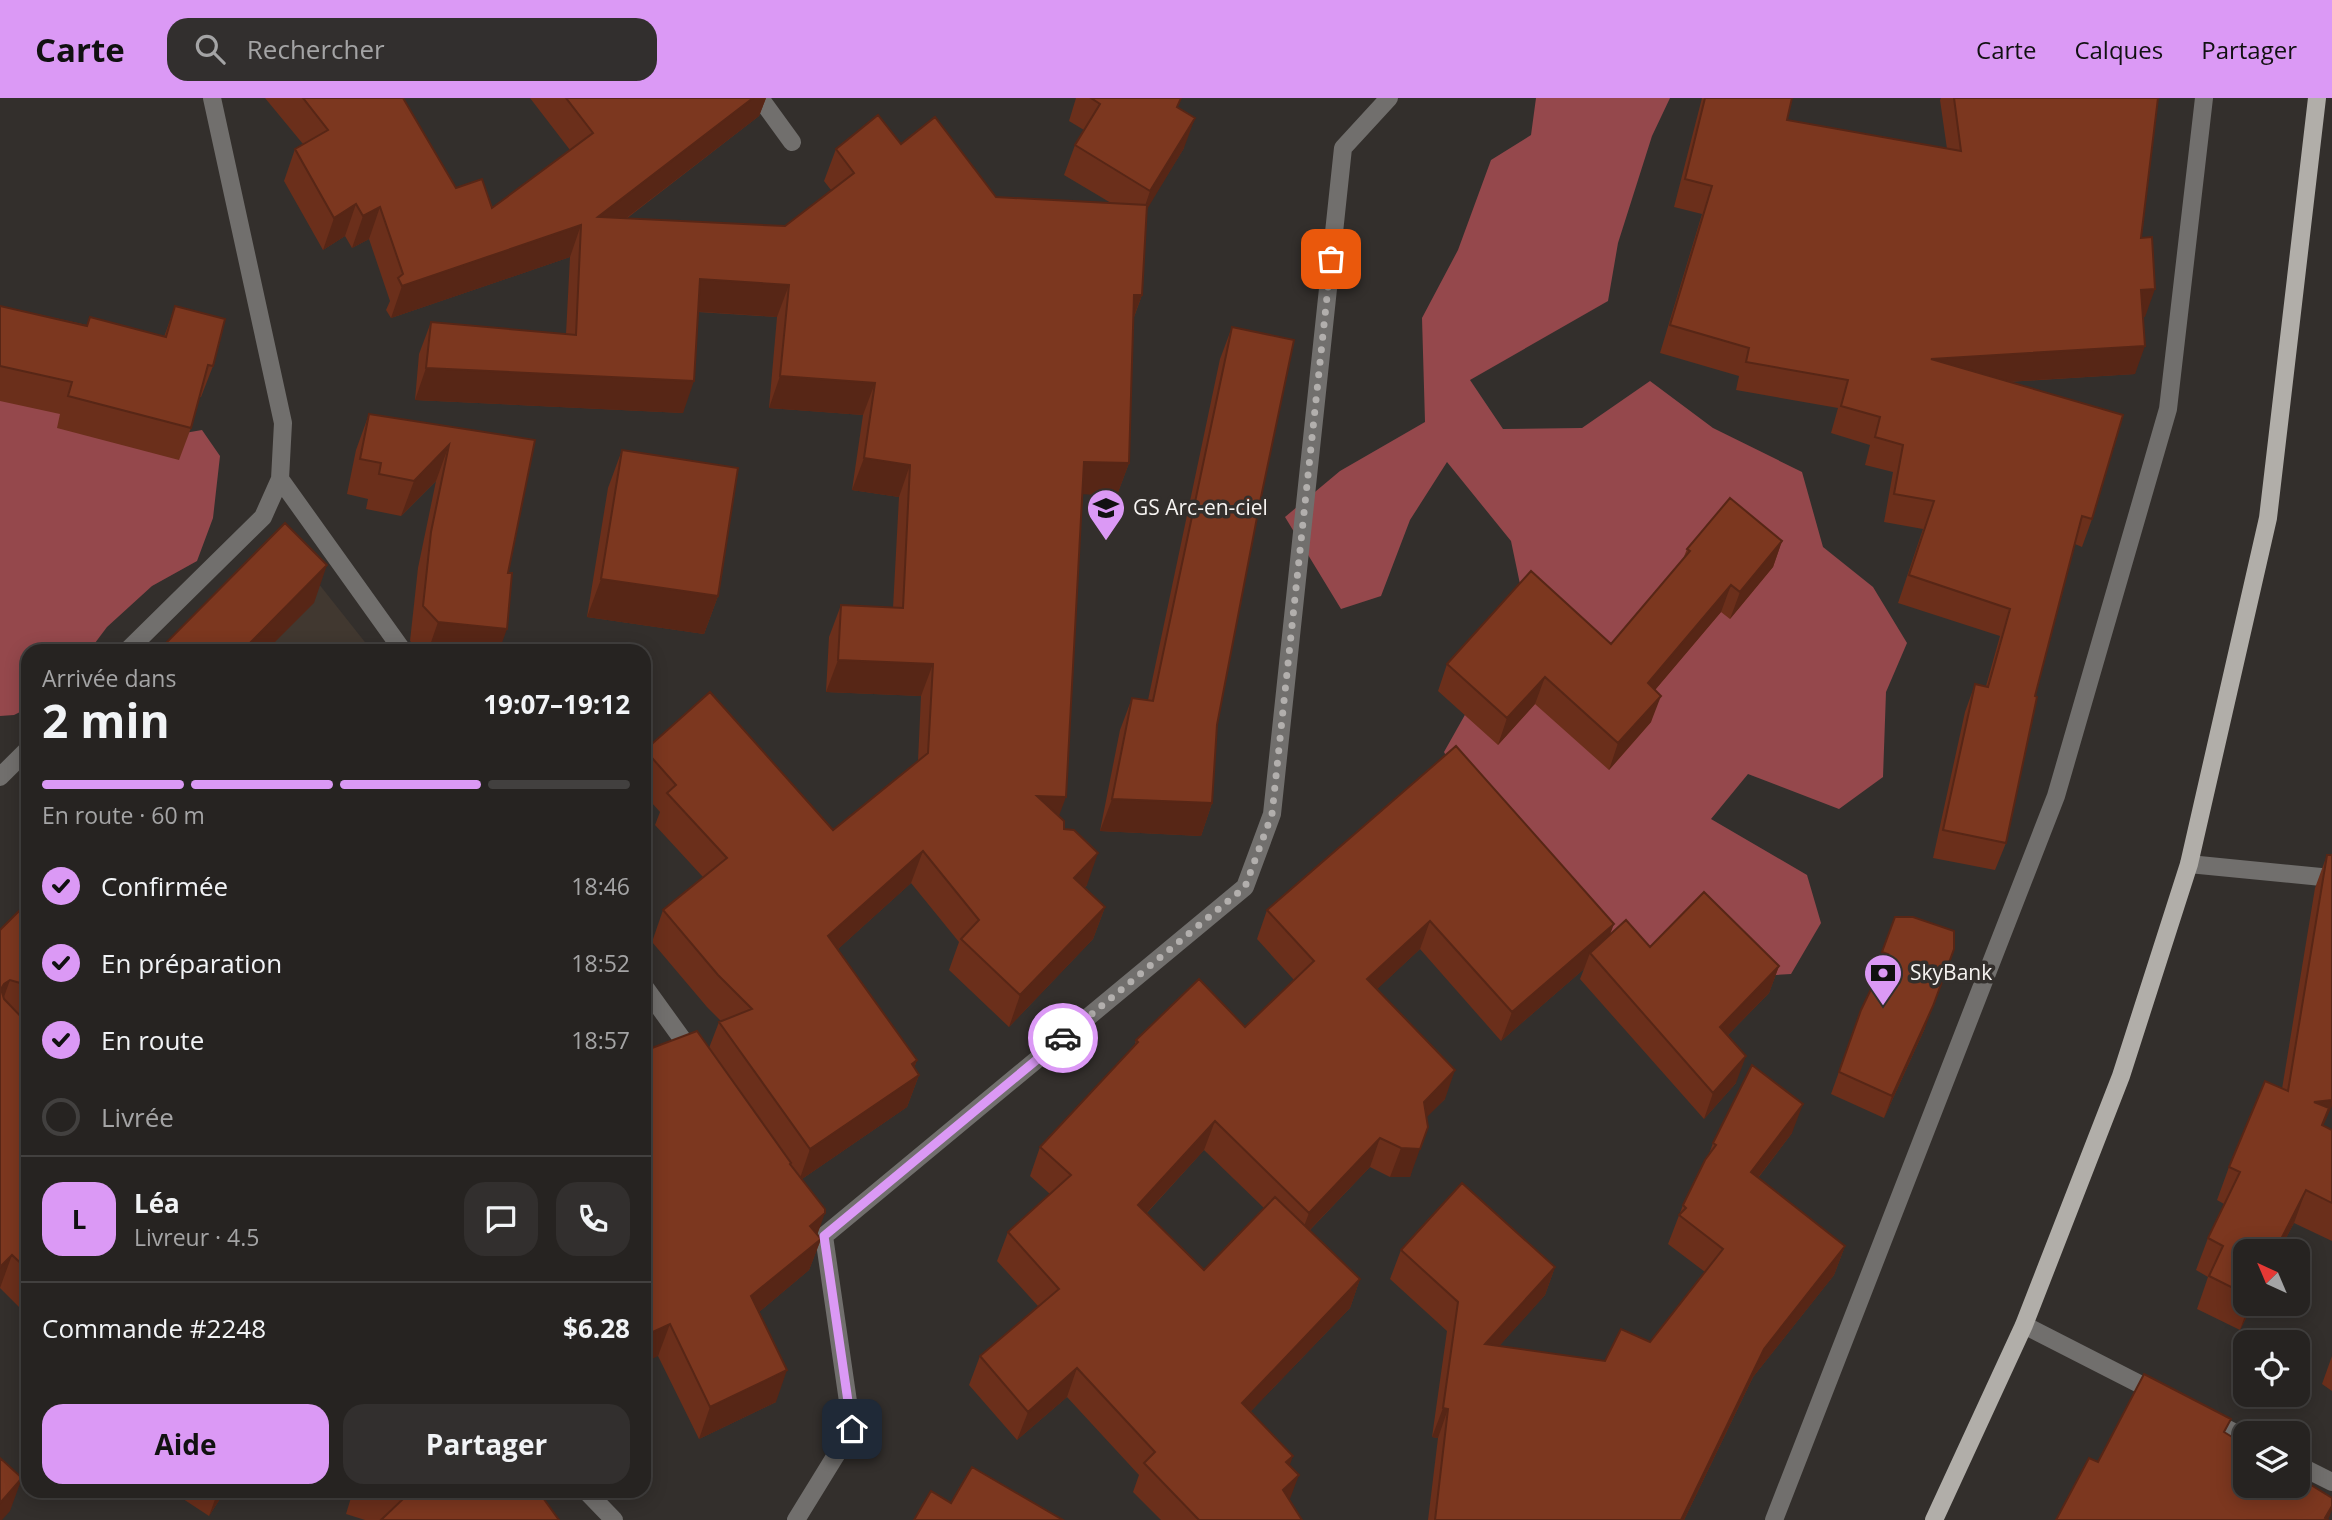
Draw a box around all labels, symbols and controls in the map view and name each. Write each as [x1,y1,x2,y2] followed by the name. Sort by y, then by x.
[167,18,657,81] search box
[35,27,125,72] text: Carte
[191,30,229,68] icon: search
[247,31,385,67] text: Rechercher
[1976,33,2036,66] text: Carte
[2074,33,2163,66] text: Calques
[2201,33,2297,66] text: Partager
[1301,229,1361,289] pin
[1312,240,1350,278] icon: bag
[1085,487,1127,542] school or university icon: GS Arc-en-ciel
[1133,493,1268,521] place label: GS Arc-en-ciel
[42,662,176,694] text: Arrivée dans
[483,686,630,722] text: 19:07–19:12
[42,689,170,751] text: 2 min
[42,799,205,831] text: En route · 60 m
[42,867,80,905] icon: check
[101,868,228,904] text: Confirmée
[571,870,630,902] text: 18:46
[42,944,80,982] icon: check
[101,945,282,981] text: En préparation
[571,947,630,979] text: 18:52
[1862,952,1904,1007] bank icon: SkyBank
[1910,958,1992,986] place label: SkyBank
[1028,1003,1098,1073] courier
[1044,1019,1082,1057] icon: car
[42,1021,80,1059] icon: check
[101,1022,204,1058] text: En route
[571,1024,630,1056] text: 18:57
[101,1099,174,1135] text: Livrée
[464,1182,538,1256] button: chat
[556,1182,630,1256] button: phone
[134,1185,180,1221] text: Léa
[72,1201,86,1237] text: L
[134,1221,259,1253] text: Livreur · 4.5
[2233,1239,2310,1316] north arrow
[2233,1239,2310,1498] map controls
[42,1310,266,1346] text: Commande #2248
[563,1310,630,1346] text: $6.28
[2233,1330,2310,1407] button: locate
[822,1399,882,1459] pin
[42,1404,329,1484] button: Aide
[343,1404,630,1484] button: Partager
[833,1410,871,1448] icon: home
[2233,1421,2310,1498] button: layers

